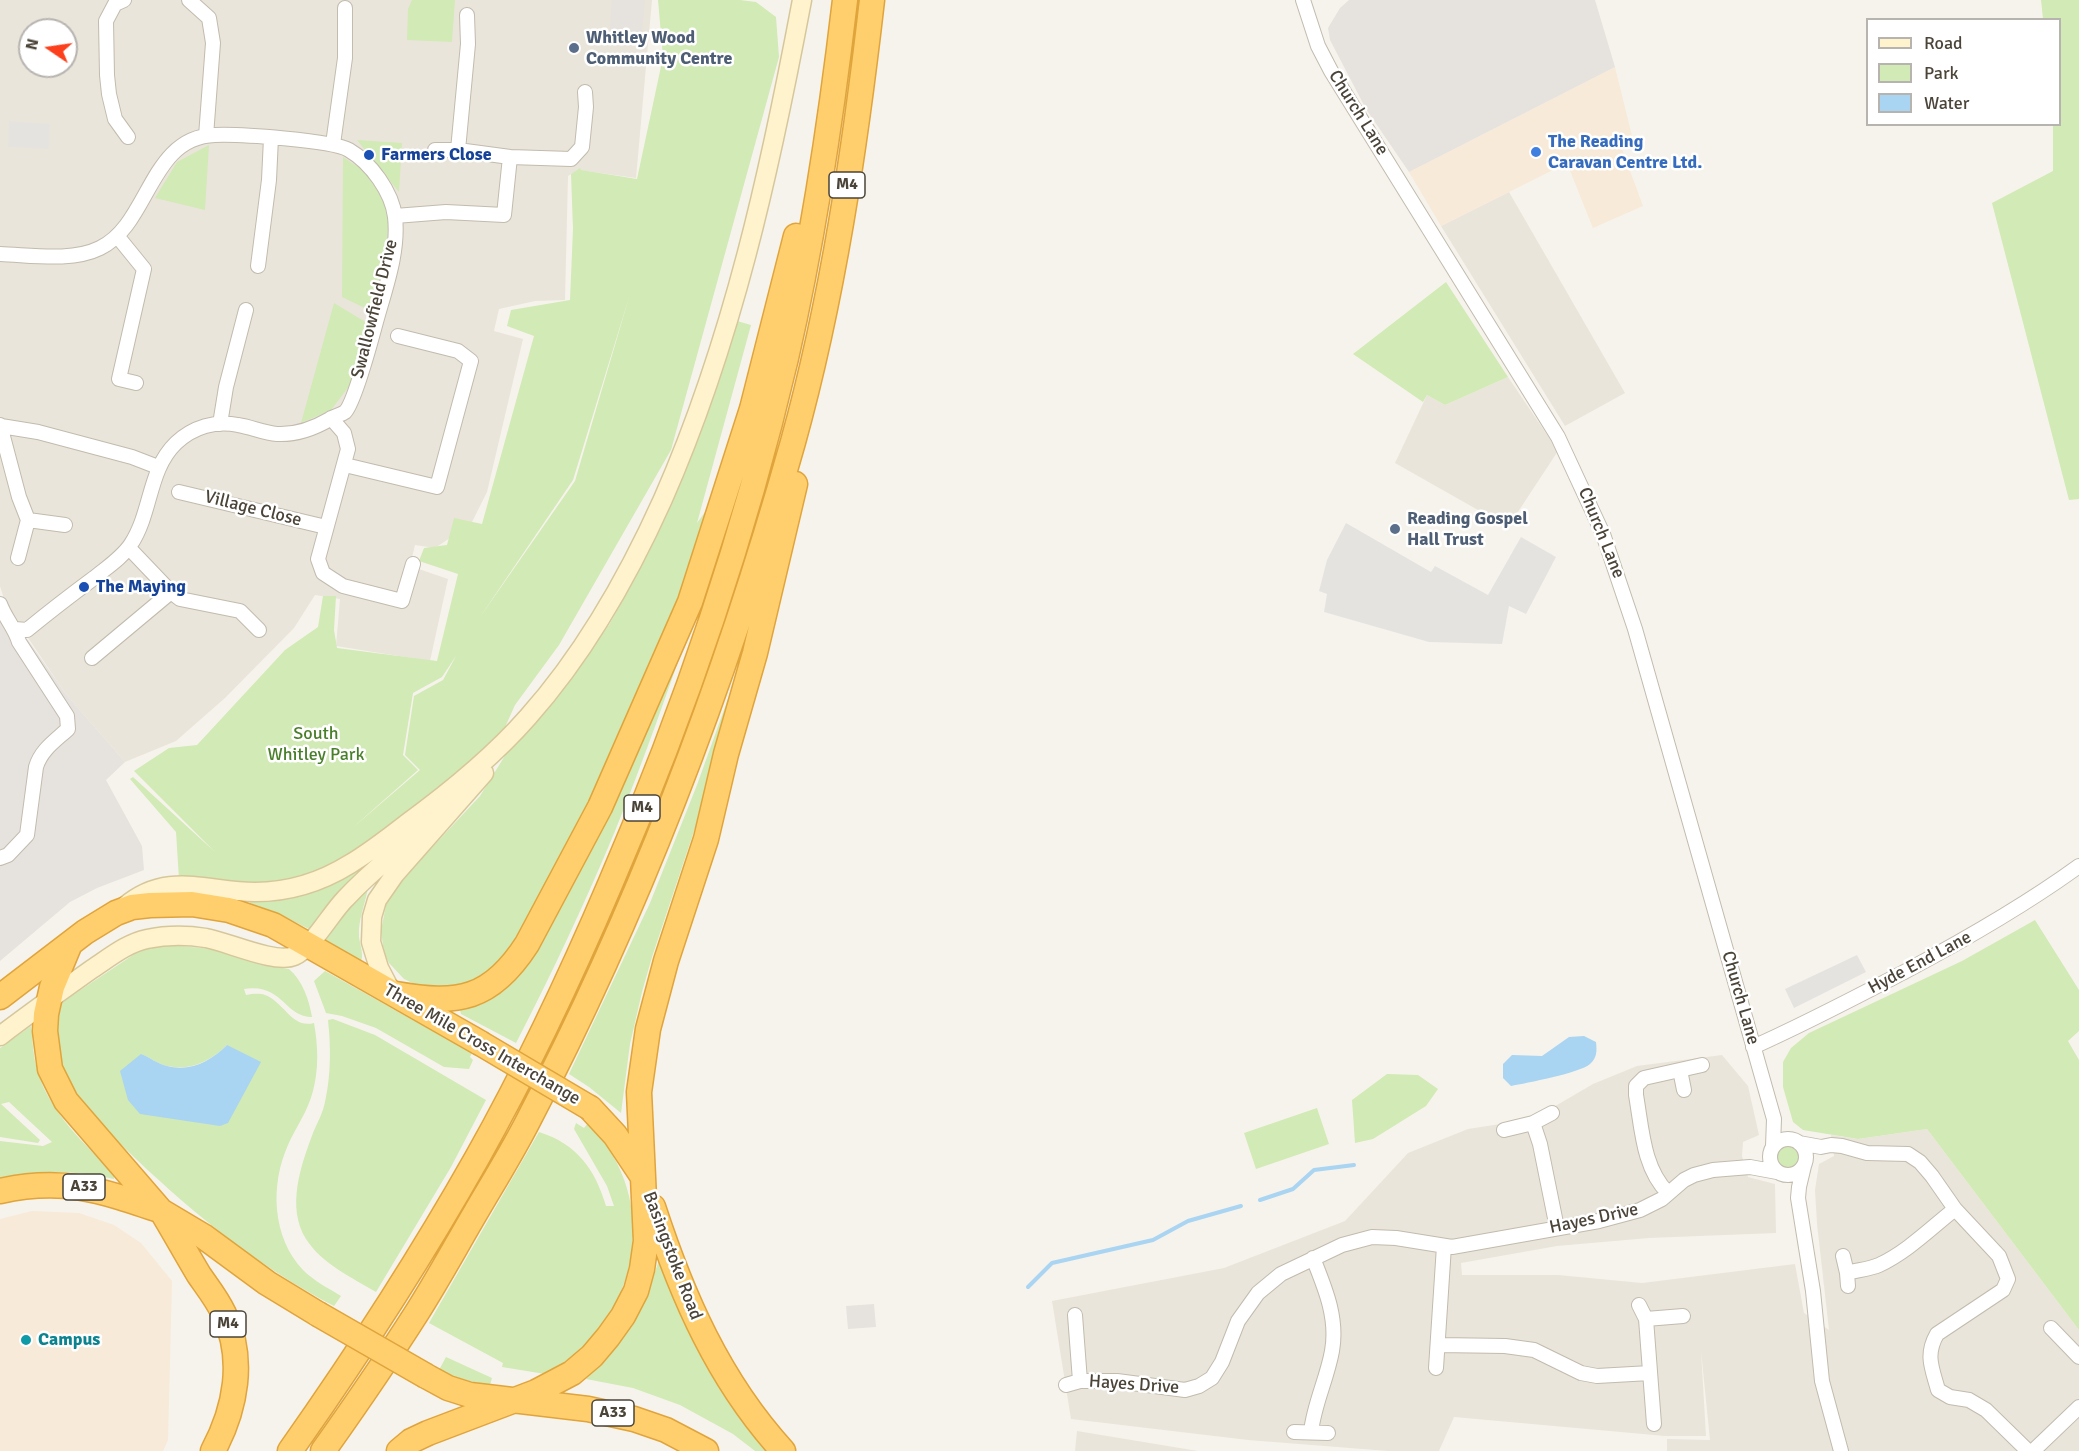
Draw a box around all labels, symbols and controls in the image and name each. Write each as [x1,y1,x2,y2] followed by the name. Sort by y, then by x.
[18,18,78,78] north arrow
[1866,18,2061,126] legend
[586,27,732,70] place label: Whitley Wood Community Centre
[1924,32,1963,54] text: Road
[21,37,43,52] text: N
[567,41,581,55] marker: Whitley Wood Community Centre
[1924,62,1959,84] text: Park
[1323,66,1393,160] street label: Church Lane
[1924,92,1969,114] text: Water
[1548,131,1702,174] place label: The Reading Caravan Centre Ltd.
[381,144,492,166] place label: Farmers Close
[1529,145,1543,159] marker: The Reading Caravan Centre Ltd.
[362,148,376,162] marker: Farmers Close
[829,172,865,198] road number: M4
[347,237,403,381] street label: Swallowfield Drive
[1573,484,1629,582] street label: Church Lane
[202,487,304,531] street label: Village Close
[1407,508,1528,550] place label: Reading Gospel Hall Trust
[1388,522,1402,536] marker: Reading Gospel Hall Trust
[96,576,186,598] place label: The Maying
[77,580,91,594] marker: The Maying
[267,723,365,766] park label: South Whitley Park
[624,795,660,821] road number: M4
[1865,927,1975,999] street label: Hyde End Lane
[1716,949,1764,1047] street label: Church Lane
[380,980,584,1110] street label: Three Mile Cross Interchange
[63,1174,105,1200] road number: A33
[638,1189,706,1323] street label: Basingstoke Road
[1548,1199,1640,1239] street label: Hayes Drive
[210,1311,246,1337] road number: M4
[38,1329,100,1351] place label: Campus
[19,1333,33,1347] marker: Campus
[1088,1371,1180,1399] street label: Hayes Drive
[592,1400,634,1426] road number: A33

